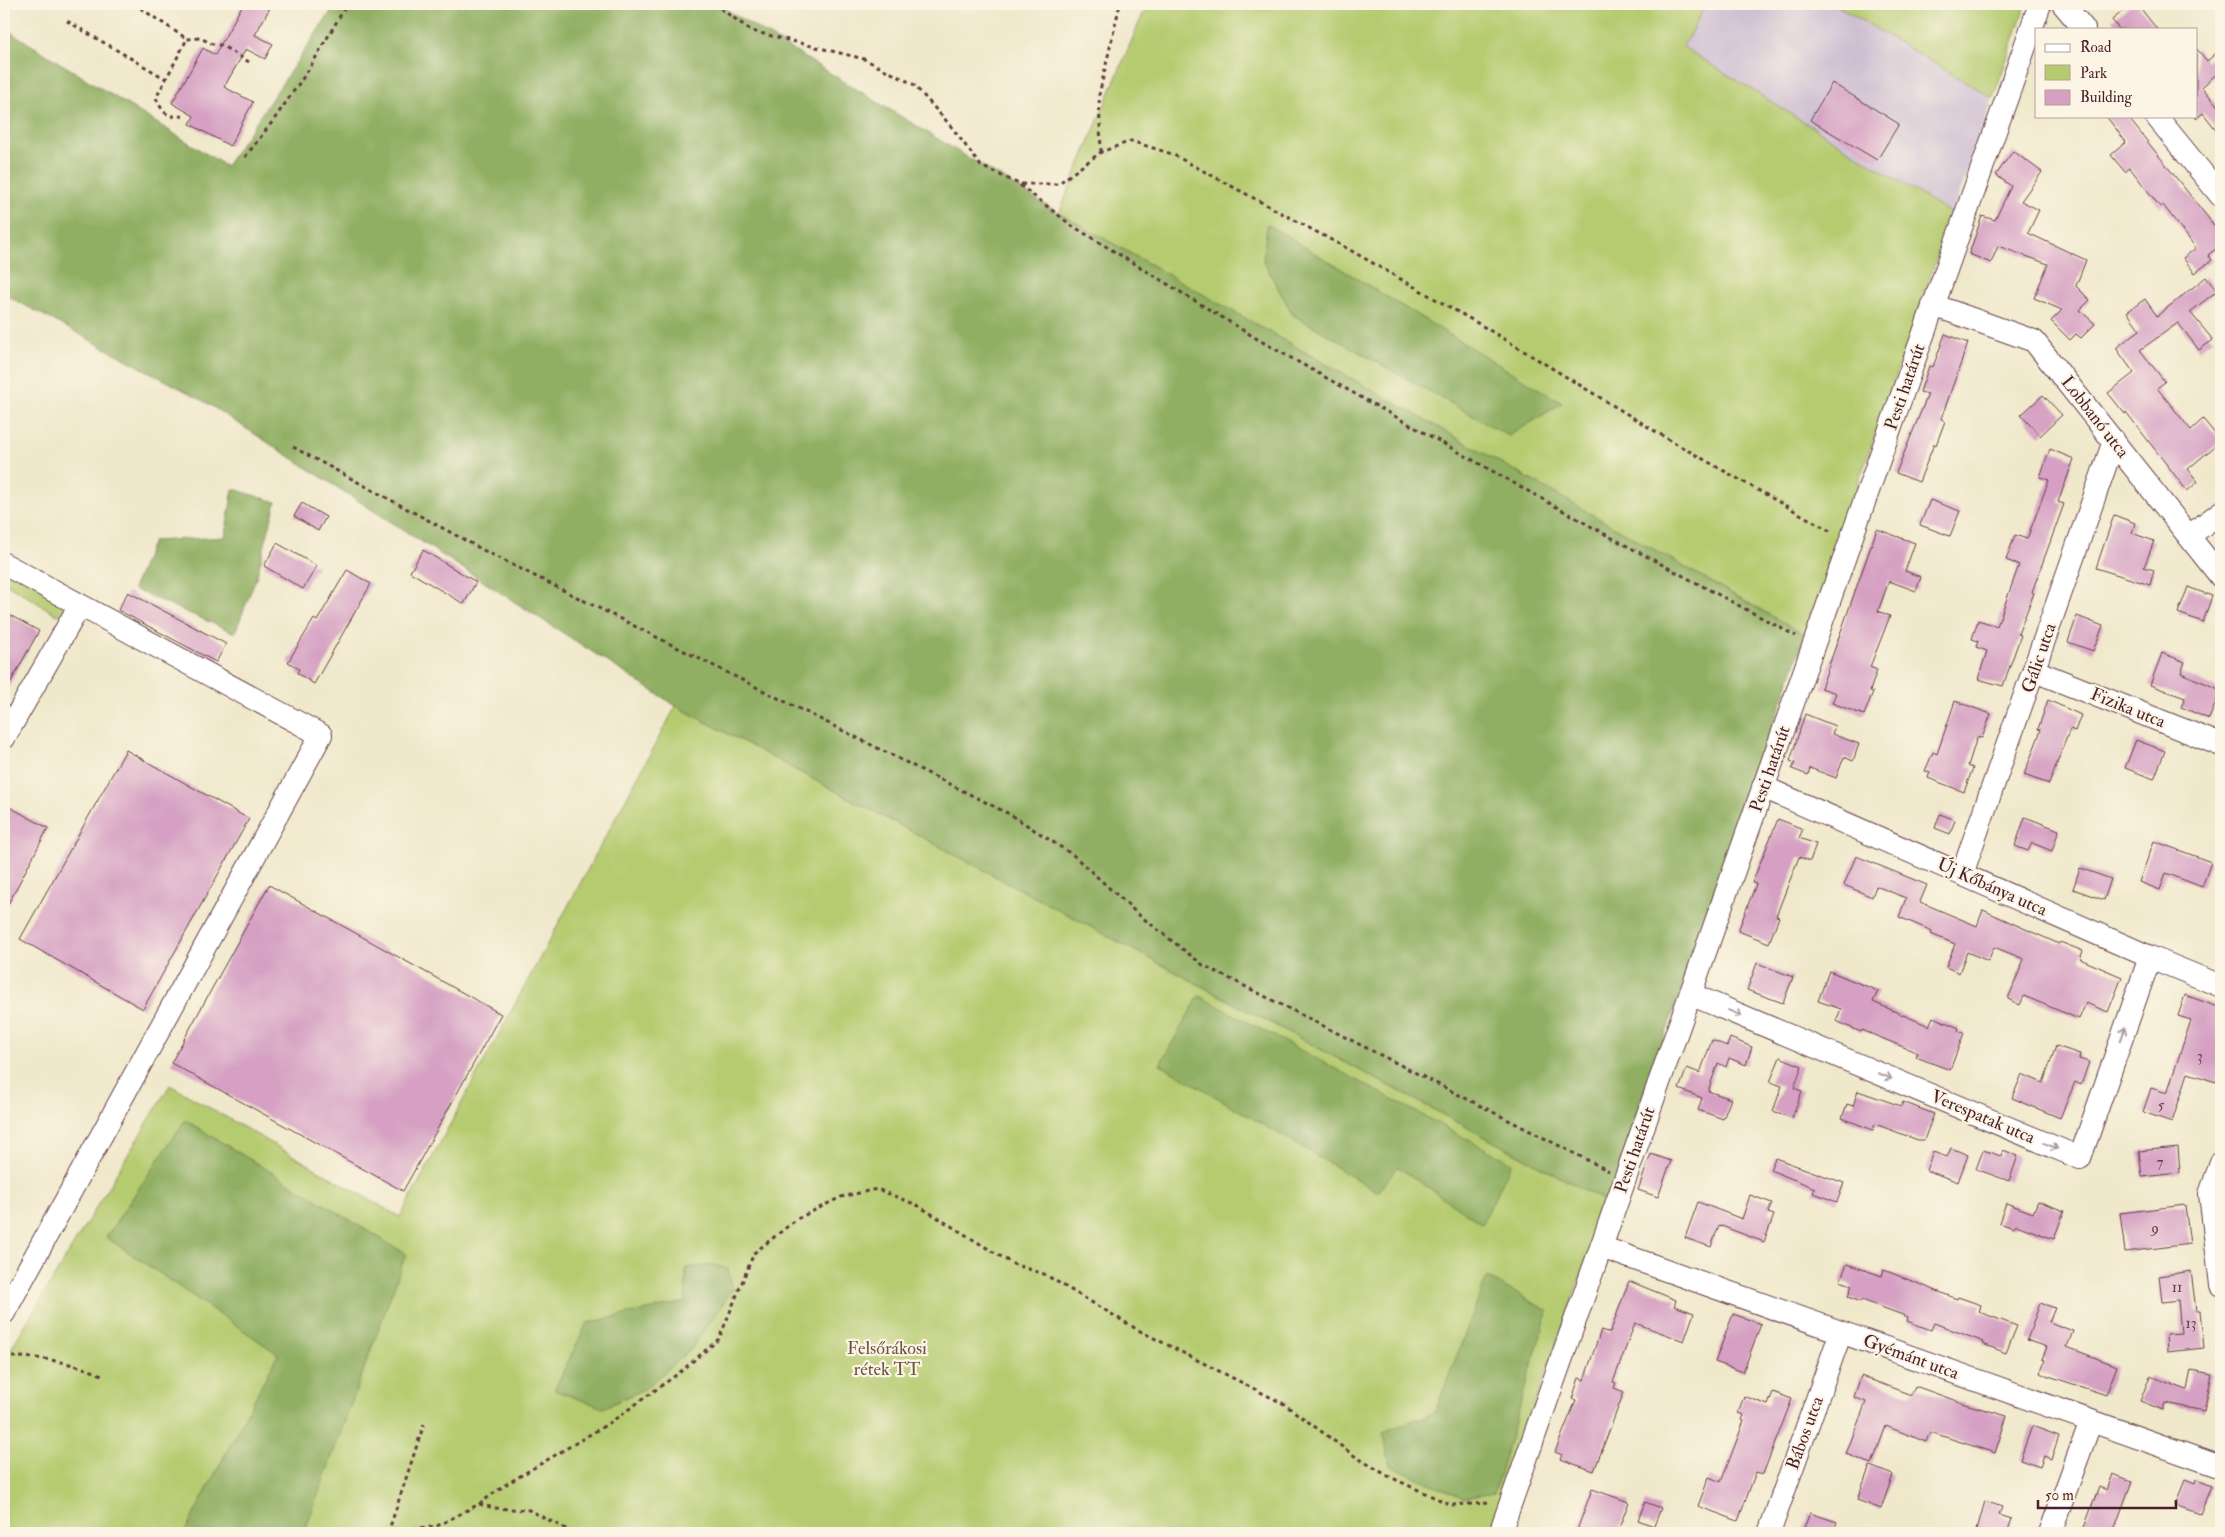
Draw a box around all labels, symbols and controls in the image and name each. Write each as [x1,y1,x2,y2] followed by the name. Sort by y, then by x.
[2035,28,2198,118] legend
[2080,38,2112,57] text: Road
[2080,64,2107,83] text: Park
[2080,88,2132,107] text: Building
[1879,341,1931,433] street label: Pesti határút
[2056,371,2135,463] street label: Lobbanó utca
[2016,619,2062,696] street label: Gálic utca
[2087,683,2169,734] street label: Fizika utca
[1744,723,1796,815] street label: Pesti határút
[1933,853,2051,922] street label: Új Kőbánya utca
[1727,1009,1742,1019] one-way arrow
[2119,1027,2128,1042] one-way arrow
[2197,1047,2203,1066] house number: 3
[1877,1072,1892,1081] one-way arrow
[1927,1085,2039,1149] street label: Verespatak utca
[2158,1096,2165,1115] house number: 5
[1609,1104,1661,1196] street label: Pesti határút
[2043,1141,2058,1151] one-way arrow
[2157,1153,2164,1172] house number: 7
[2150,1219,2159,1238] house number: 9
[2172,1278,2182,1297] house number: 11
[2185,1314,2197,1333] house number: 13
[1860,1329,1963,1385] street label: Gyémánt utca
[847,1337,927,1381] park label: Felsőrákosi rétek TT
[1781,1393,1829,1473] street label: Bábos utca
[2038,1477,2175,1509] scale bar
[2045,1486,2074,1505] text: 50 m

